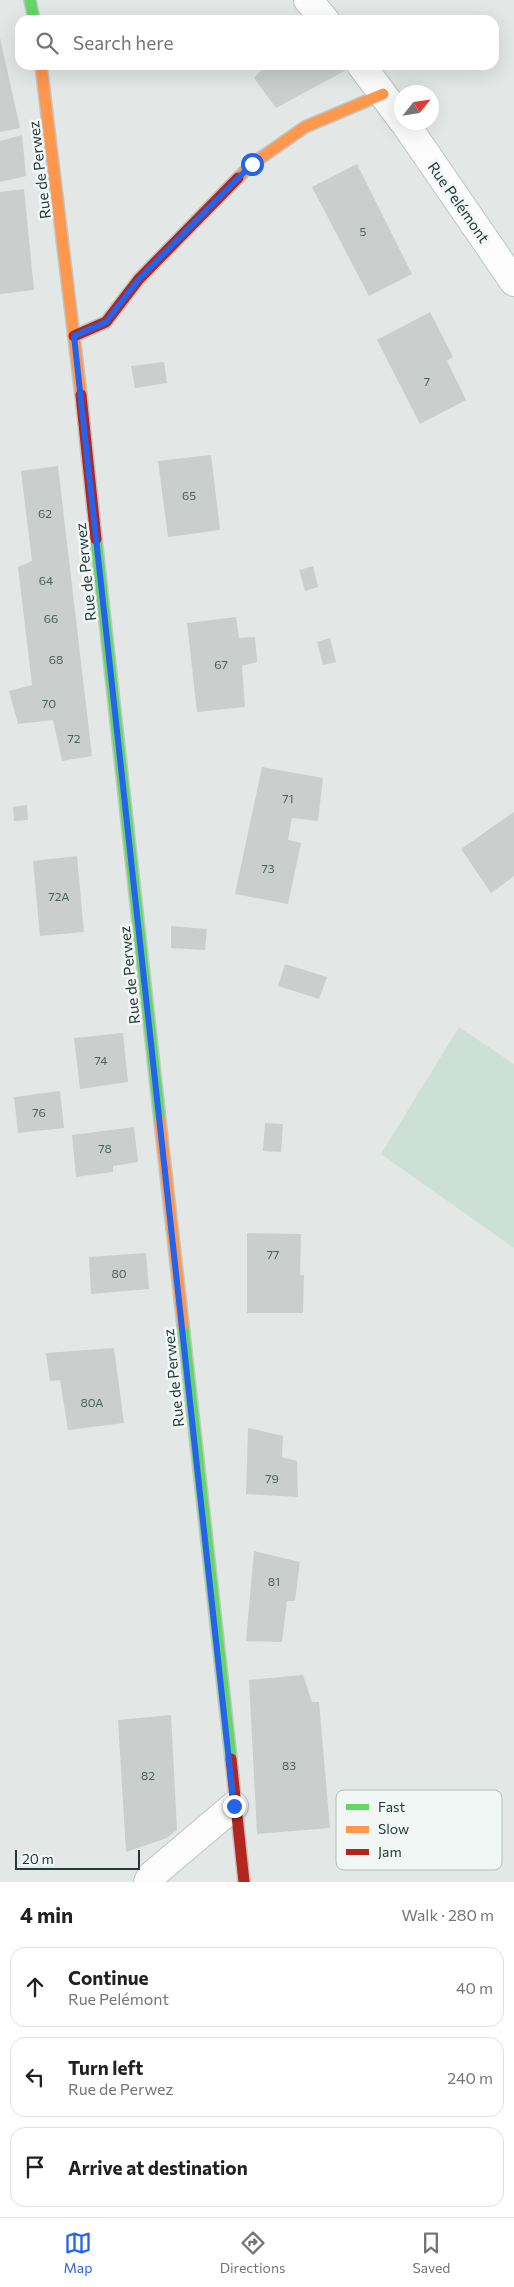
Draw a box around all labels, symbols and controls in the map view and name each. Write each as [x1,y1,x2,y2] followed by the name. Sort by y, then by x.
[15,15,499,70] search box
[33,29,61,57] icon: search
[73,31,173,54] text: Search here
[394,85,439,130] north arrow
[24,120,54,220] street label: Rue de Perwez
[241,153,264,176] route start
[424,158,494,246] street label: Rue Pelémont
[360,224,367,238] house number: 5
[424,374,430,388] house number: 7
[182,488,196,502] house number: 65
[38,506,52,520] house number: 62
[71,522,99,622] street label: Rue de Perwez
[39,573,53,587] house number: 64
[44,611,58,625] house number: 66
[49,652,63,666] house number: 68
[214,657,228,671] house number: 67
[42,696,56,710] house number: 70
[68,731,81,745] house number: 72
[282,791,294,805] house number: 71
[261,861,275,875] house number: 73
[48,889,70,903] house number: 72A
[115,925,143,1025] street label: Rue de Perwez
[95,1053,107,1067] house number: 74
[32,1105,46,1119] house number: 76
[98,1141,112,1155] house number: 78
[267,1247,279,1261] house number: 77
[111,1266,127,1280] house number: 80
[159,1328,187,1428] street label: Rue de Perwez
[80,1395,104,1409] house number: 80A
[265,1471,279,1485] house number: 79
[268,1574,280,1588] house number: 81
[282,1758,296,1772] house number: 83
[141,1768,155,1782] house number: 82
[336,1790,502,1870] legend
[223,1795,246,1818] route end
[378,1798,405,1815] text: Fast
[378,1820,409,1837] text: Slow
[378,1843,402,1860] text: Jam
[15,1847,140,1870] scale bar
[22,1850,54,1867] text: 20 m
[20,1902,73,1927] text: 4 min
[402,1905,494,1924] text: Walk · 280 m
[68,1966,148,1989] text: Continue
[21,1973,49,2001] icon: ahead
[456,1978,493,1997] text: 40 m
[68,1989,169,2008] text: Rue Pelémont
[68,2056,143,2079] text: Turn left
[21,2063,49,2091] icon: left
[447,2068,493,2087] text: 240 m
[68,2079,173,2098] text: Rue de Perwez
[21,2153,49,2181] icon: arrive
[68,2156,248,2179] text: Arrive at destination
[64,2229,92,2276] tab: Map
[220,2229,285,2276] tab: Directions
[413,2229,450,2276] tab: Saved

